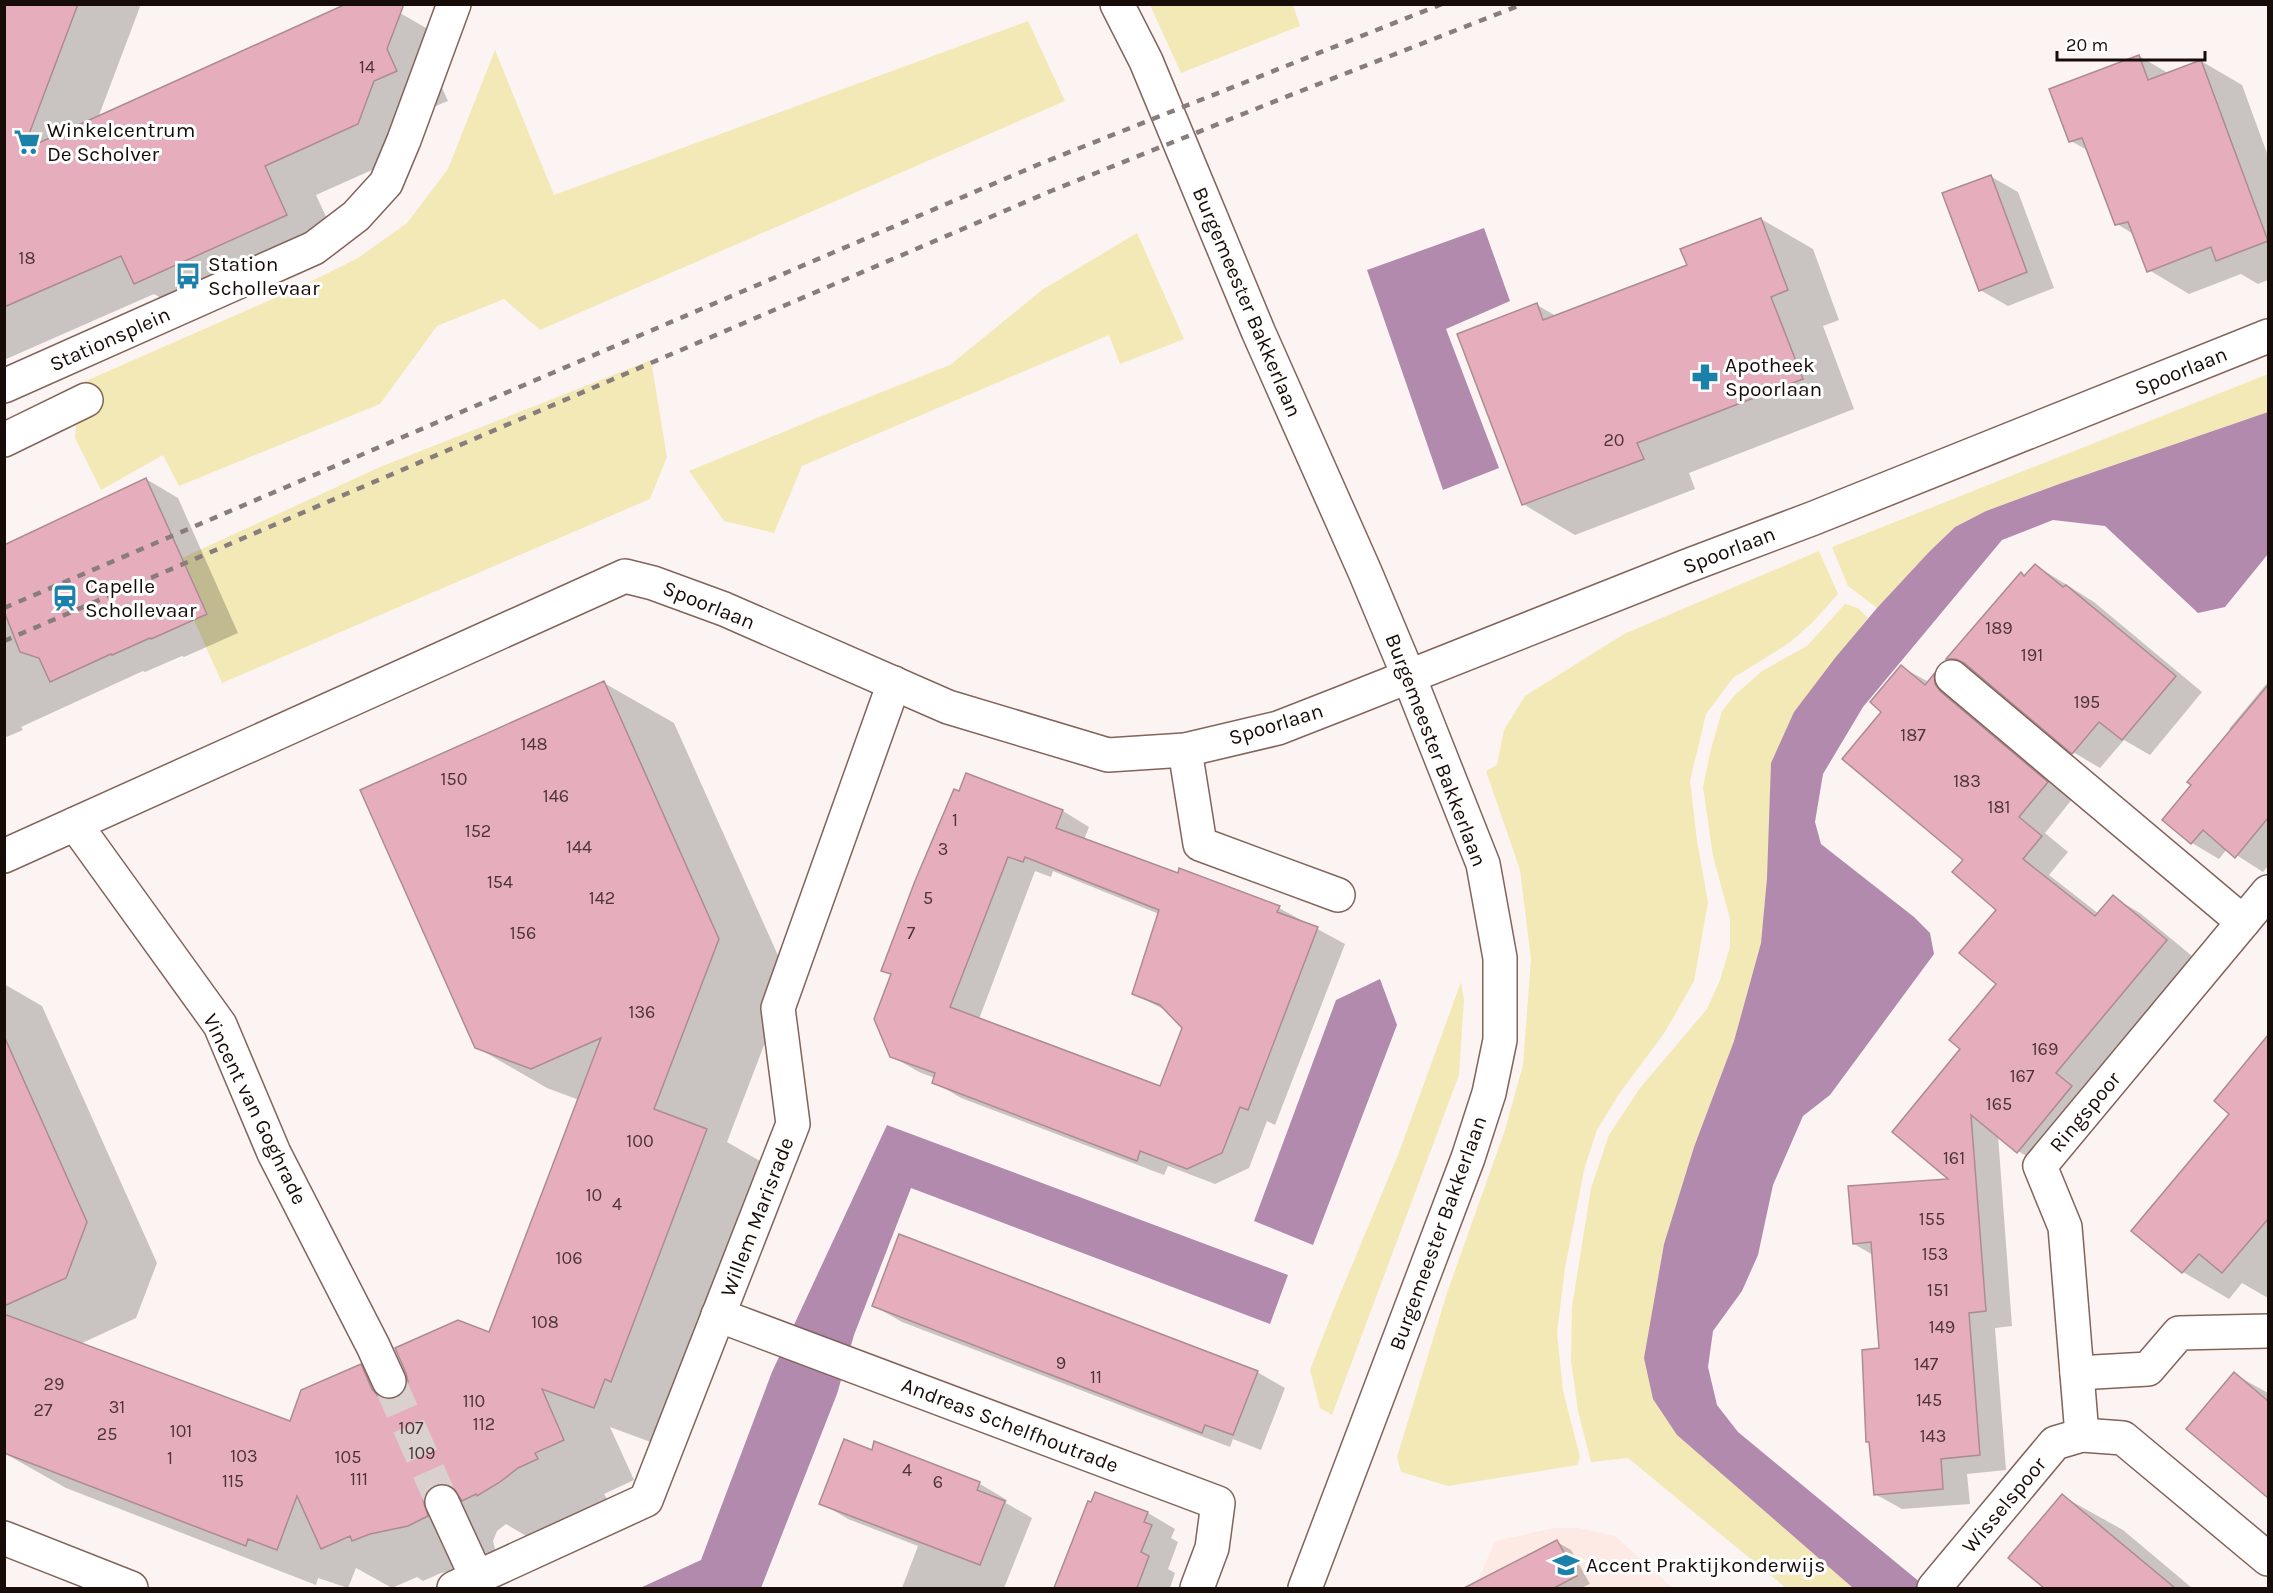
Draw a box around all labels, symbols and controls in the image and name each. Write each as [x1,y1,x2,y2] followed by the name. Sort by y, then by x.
[2057,24,2206,62] scale bar
[2066,34,2108,56] text: 20 m
[359,56,375,78] house number: 14
[47,118,195,166] place label: Winkelcentrum De Scholver
[12,127,42,157] supermarket icon: Winkelcentrum De Scholver
[1188,183,1306,421] street label: Burgemeester Bakkerlaan
[18,247,36,269] house number: 18
[208,252,320,300] place label: Station Schollevaar
[173,261,203,291] bus stop icon: Station Schollevaar
[46,302,174,376] street label: Stationsplein
[2131,342,2231,400] street label: Spoorlaan
[1725,353,1822,401] place label: Apotheek Spoorlaan
[1690,362,1720,392] pharmacy icon: Apotheek Spoorlaan
[1603,429,1625,451] house number: 20
[1679,521,1779,579] street label: Spoorlaan
[85,574,197,622] place label: Capelle Schollevaar
[659,576,759,634] street label: Spoorlaan
[50,583,80,613] station icon: Capelle Schollevaar
[1985,617,2013,639] house number: 189
[1380,630,1492,870] street label: Burgemeester Bakkerlaan
[2021,644,2043,666] house number: 191
[2074,691,2100,713] house number: 195
[1226,698,1326,750] street label: Spoorlaan
[1900,724,1926,746] house number: 187
[520,733,548,755] house number: 148
[441,768,467,790] house number: 150
[1953,770,1981,792] house number: 183
[543,785,569,807] house number: 146
[1988,796,2010,818] house number: 181
[952,809,958,831] house number: 1
[465,820,491,842] house number: 152
[566,836,592,858] house number: 144
[938,838,948,860] house number: 3
[487,871,513,893] house number: 154
[589,887,615,909] house number: 142
[923,887,933,909] house number: 5
[510,922,536,944] house number: 156
[907,922,916,944] house number: 7
[629,1001,655,1023] house number: 136
[198,1010,312,1208] street label: Vincent van Goghrade
[2032,1038,2058,1060] house number: 169
[2010,1065,2035,1087] house number: 167
[2044,1067,2126,1157] street label: Ringspoor
[1986,1093,2012,1115] house number: 165
[1384,1113,1492,1353] street label: Burgemeester Bakkerlaan
[626,1130,654,1152] house number: 100
[716,1134,798,1300] street label: Willem Marisrade
[1943,1147,1965,1169] house number: 161
[586,1184,602,1206] house number: 10
[612,1193,622,1215] house number: 4
[1919,1208,1945,1230] house number: 155
[1922,1243,1948,1265] house number: 153
[556,1247,582,1269] house number: 106
[1927,1279,1949,1301] house number: 151
[531,1311,559,1333] house number: 108
[1929,1316,1955,1338] house number: 149
[1056,1352,1066,1374] house number: 9
[1914,1353,1939,1375] house number: 147
[1090,1366,1102,1388] house number: 11
[44,1373,64,1395] house number: 29
[898,1373,1122,1477] street label: Andreas Schelfhoutrade
[1916,1389,1942,1411] house number: 145
[463,1390,485,1412] house number: 110
[109,1396,125,1418] house number: 31
[34,1399,53,1421] house number: 27
[473,1413,495,1435] house number: 112
[398,1417,424,1439] house number: 107
[170,1420,192,1442] house number: 101
[97,1423,117,1445] house number: 25
[1920,1425,1946,1447] house number: 143
[408,1442,436,1464] house number: 109
[230,1445,258,1467] house number: 103
[335,1446,361,1468] house number: 105
[167,1447,173,1469] house number: 1
[1957,1452,2051,1558] street label: Wisselspoor
[902,1459,912,1481] house number: 4
[350,1468,368,1490] house number: 111
[222,1470,244,1492] house number: 115
[933,1471,943,1493] house number: 6
[1551,1550,1581,1580] school or university icon: Accent Praktijkonderwijs
[1586,1553,1825,1577] place label: Accent Praktijkonderwijs

